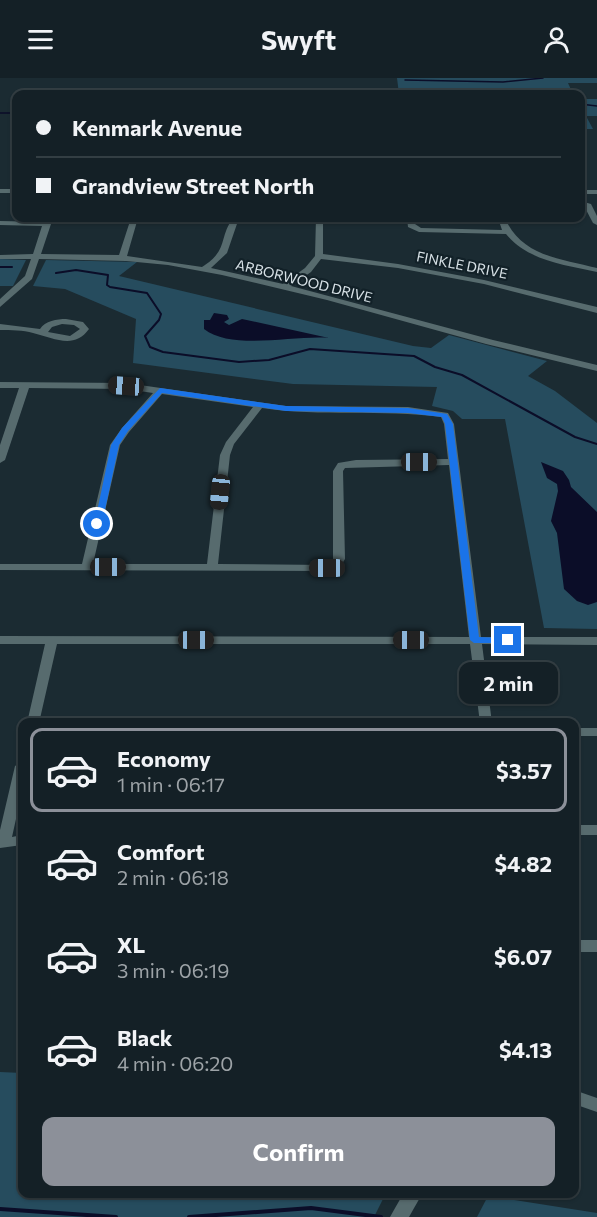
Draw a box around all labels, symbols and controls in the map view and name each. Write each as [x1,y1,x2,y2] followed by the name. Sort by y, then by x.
[24,23,57,56] icon: menu
[261,23,336,56] text: Swyft
[540,23,573,56] icon: person
[72,114,242,141] text: Kenmark Avenue
[72,172,314,199] text: Grandview Street North
[415,247,509,282] street label: FINKLE DRIVE
[234,255,374,306] street label: ARBORWOOD DRIVE
[107,376,145,396] car
[401,453,437,471] car
[209,473,231,511] car
[83,510,110,537] route start
[90,558,126,576] car
[309,559,345,577] car
[494,626,521,653] route end
[178,631,214,649] car
[393,631,429,649] car
[458,661,558,703] callout: 2 min
[484,671,533,695] text: 2 min
[45,743,99,797] icon: car
[117,745,211,772] text: Economy
[496,757,552,784] text: $3.57
[117,772,225,796] text: 1 min · 06:17
[45,836,99,890] icon: car
[117,838,205,865] text: Comfort
[494,850,552,877] text: $4.82
[117,865,229,889] text: 2 min · 06:18
[45,929,99,983] icon: car
[117,931,145,958] text: XL
[494,943,552,970] text: $6.07
[117,958,229,982] text: 3 min · 06:19
[45,1022,99,1076] icon: car
[117,1024,172,1051] text: Black
[499,1036,552,1063] text: $4.13
[117,1051,233,1075] text: 4 min · 06:20
[42,1117,555,1186] button: Confirm

